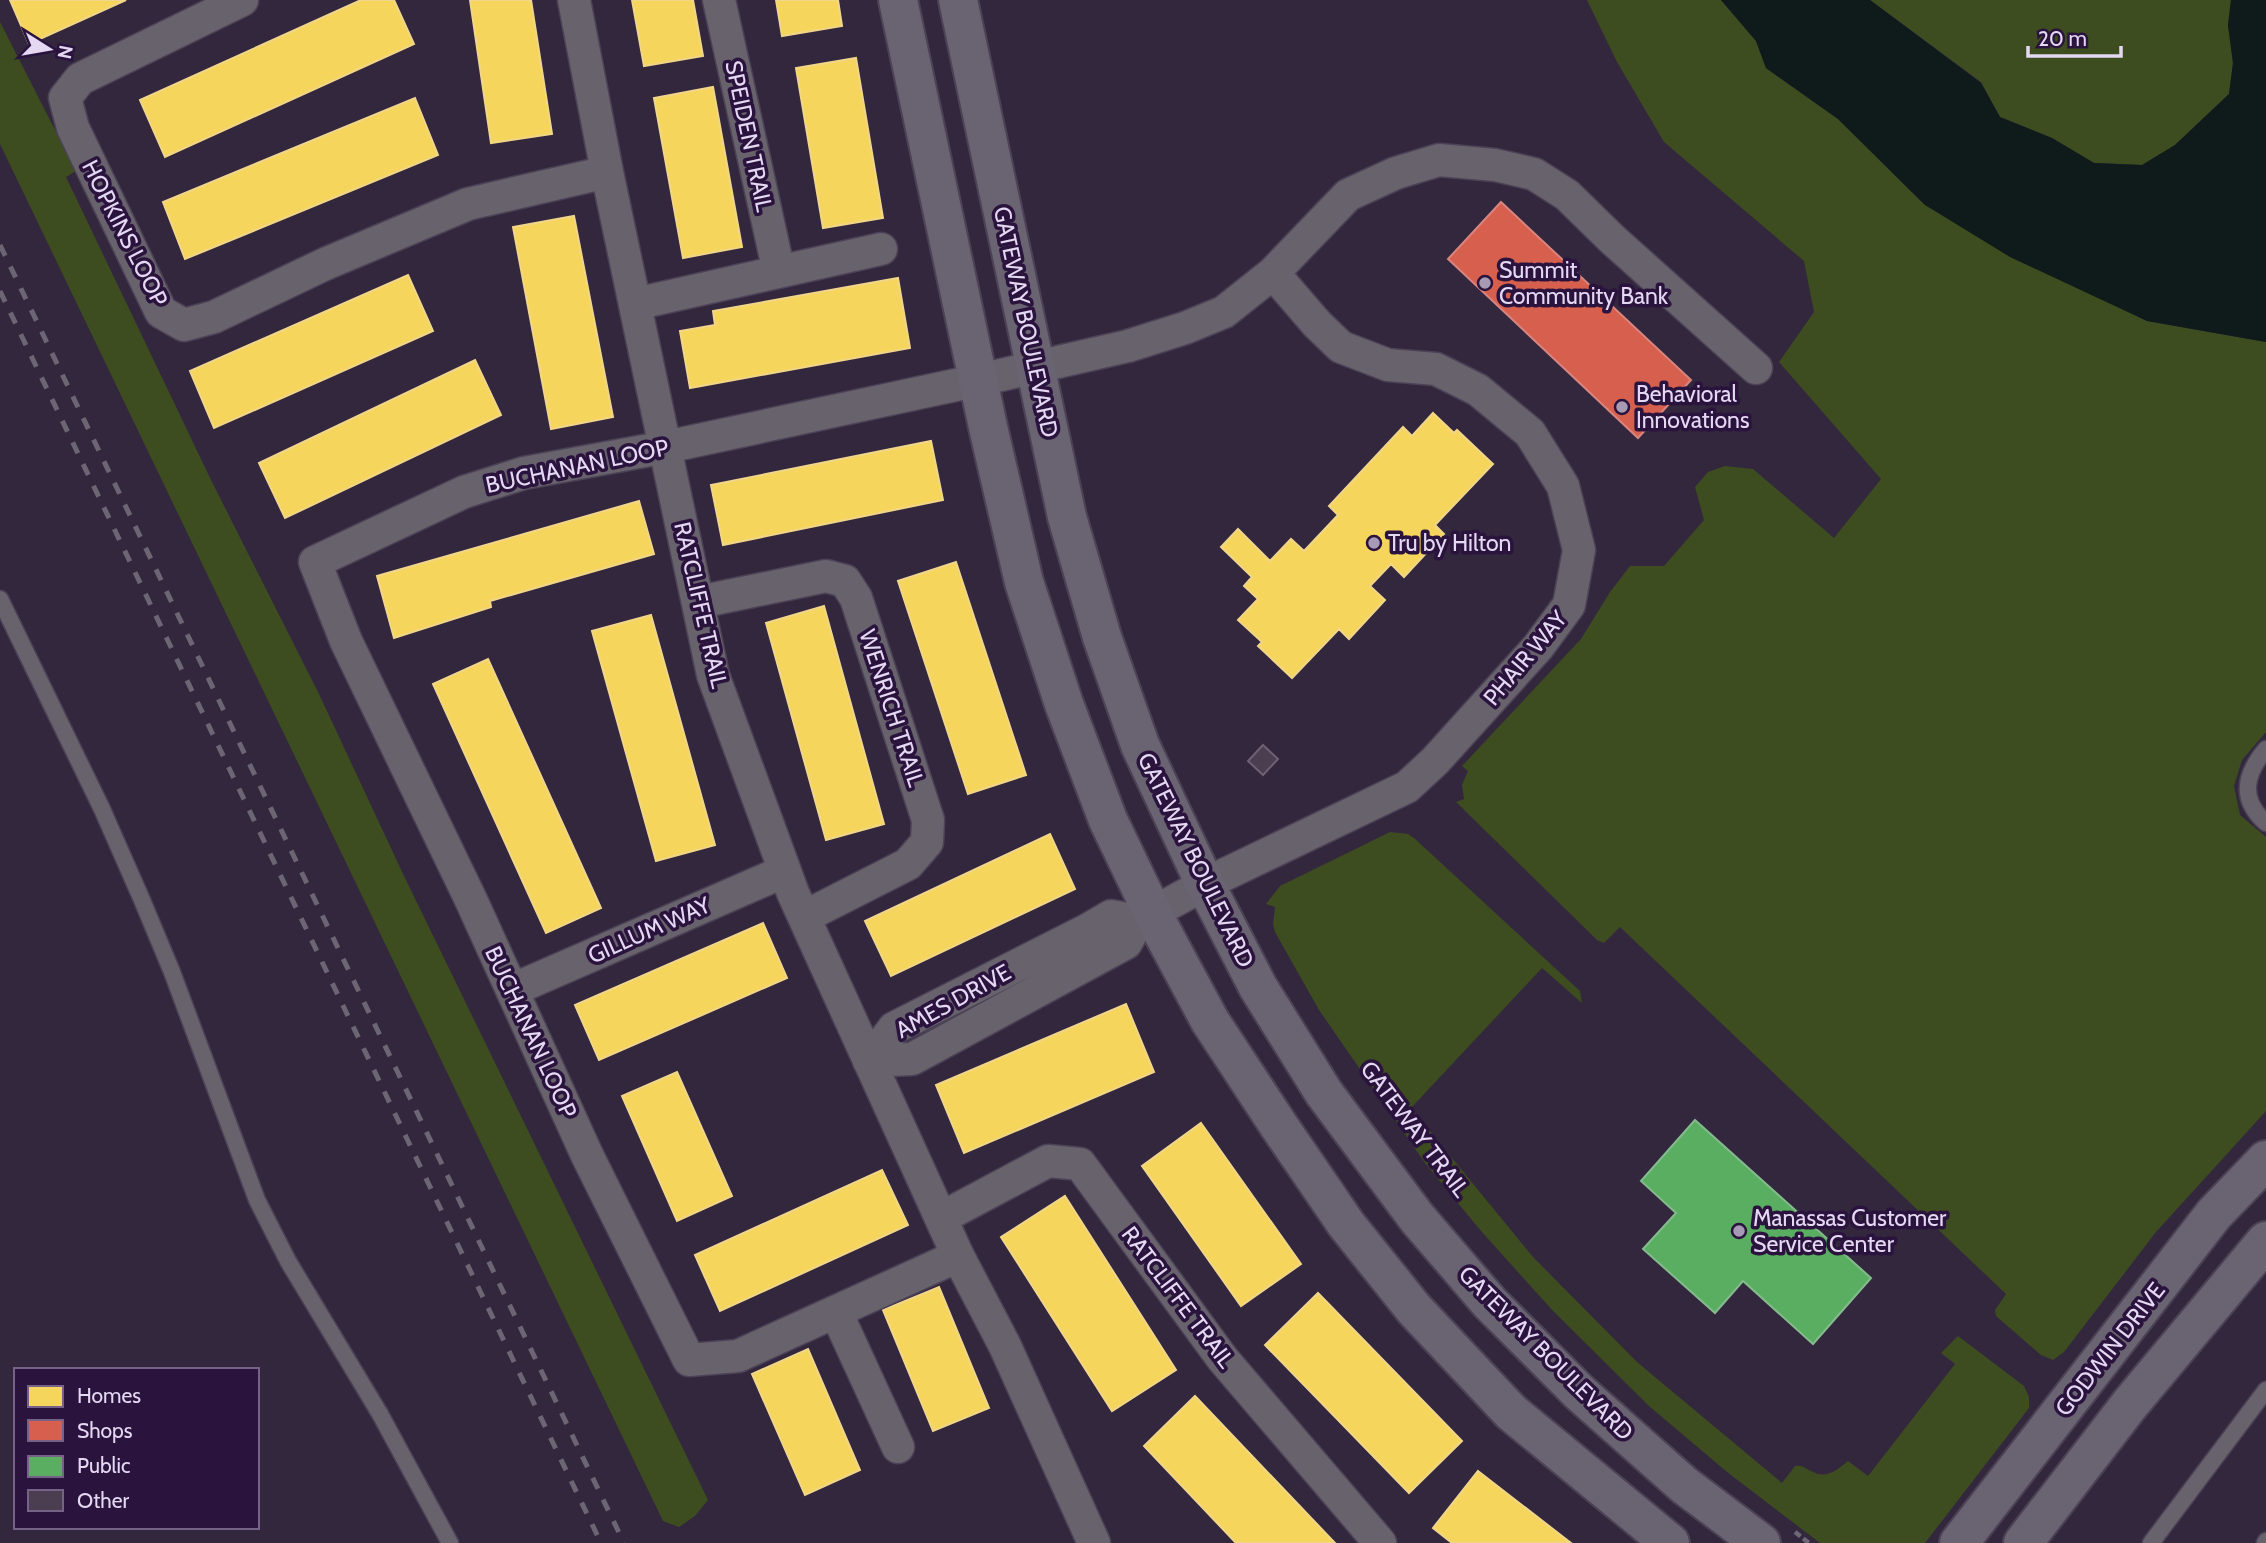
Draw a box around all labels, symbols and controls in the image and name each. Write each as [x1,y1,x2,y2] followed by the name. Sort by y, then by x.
[14,14,84,84] north arrow
[2028,14,2121,58] scale bar
[2038,26,2087,51] text: 20 m
[53,43,78,61] text: N
[719,58,779,215] street label: SPEIDEN TRAIL
[76,155,174,311] street label: HOPKINS LOOP
[988,204,1064,440] street label: GATEWAY BOULEVARD
[1499,256,1669,310] place label: Summit Community Bank
[1477,275,1493,291] marker: Summit Community Bank
[1636,380,1749,434] place label: Behavioral Innovations
[1614,399,1630,415] marker: Behavioral Innovations
[483,433,671,499] street label: BUCHANAN LOOP
[668,519,734,691] street label: RATCLIFFE TRAIL
[1388,529,1511,557] place label: Tru by Hilton
[1366,535,1382,551] marker: Tru by Hilton
[1477,604,1573,711] street label: PHAIR WAY
[853,626,931,791] street label: WENRICH TRAIL
[1132,748,1260,972] street label: GATEWAY BOULEVARD
[584,890,715,969] street label: GILLUM WAY
[479,942,583,1122] street label: BUCHANAN LOOP
[891,958,1015,1044] street label: AMES DRIVE
[1355,1056,1475,1203] street label: GATEWAY TRAIL
[1753,1204,1947,1258] place label: Manassas Customer Service Center
[1116,1221,1241,1374] street label: RATCLIFFE TRAIL
[1731,1223,1747,1239] marker: Manassas Customer Service Center
[1453,1260,1639,1446] street label: GATEWAY BOULEVARD
[2049,1277,2171,1421] street label: GODWIN DRIVE
[14,1368,259,1529] legend
[77,1383,141,1408] text: Homes
[77,1418,133,1443] text: Shops
[77,1453,131,1478] text: Public
[77,1488,129,1513] text: Other

